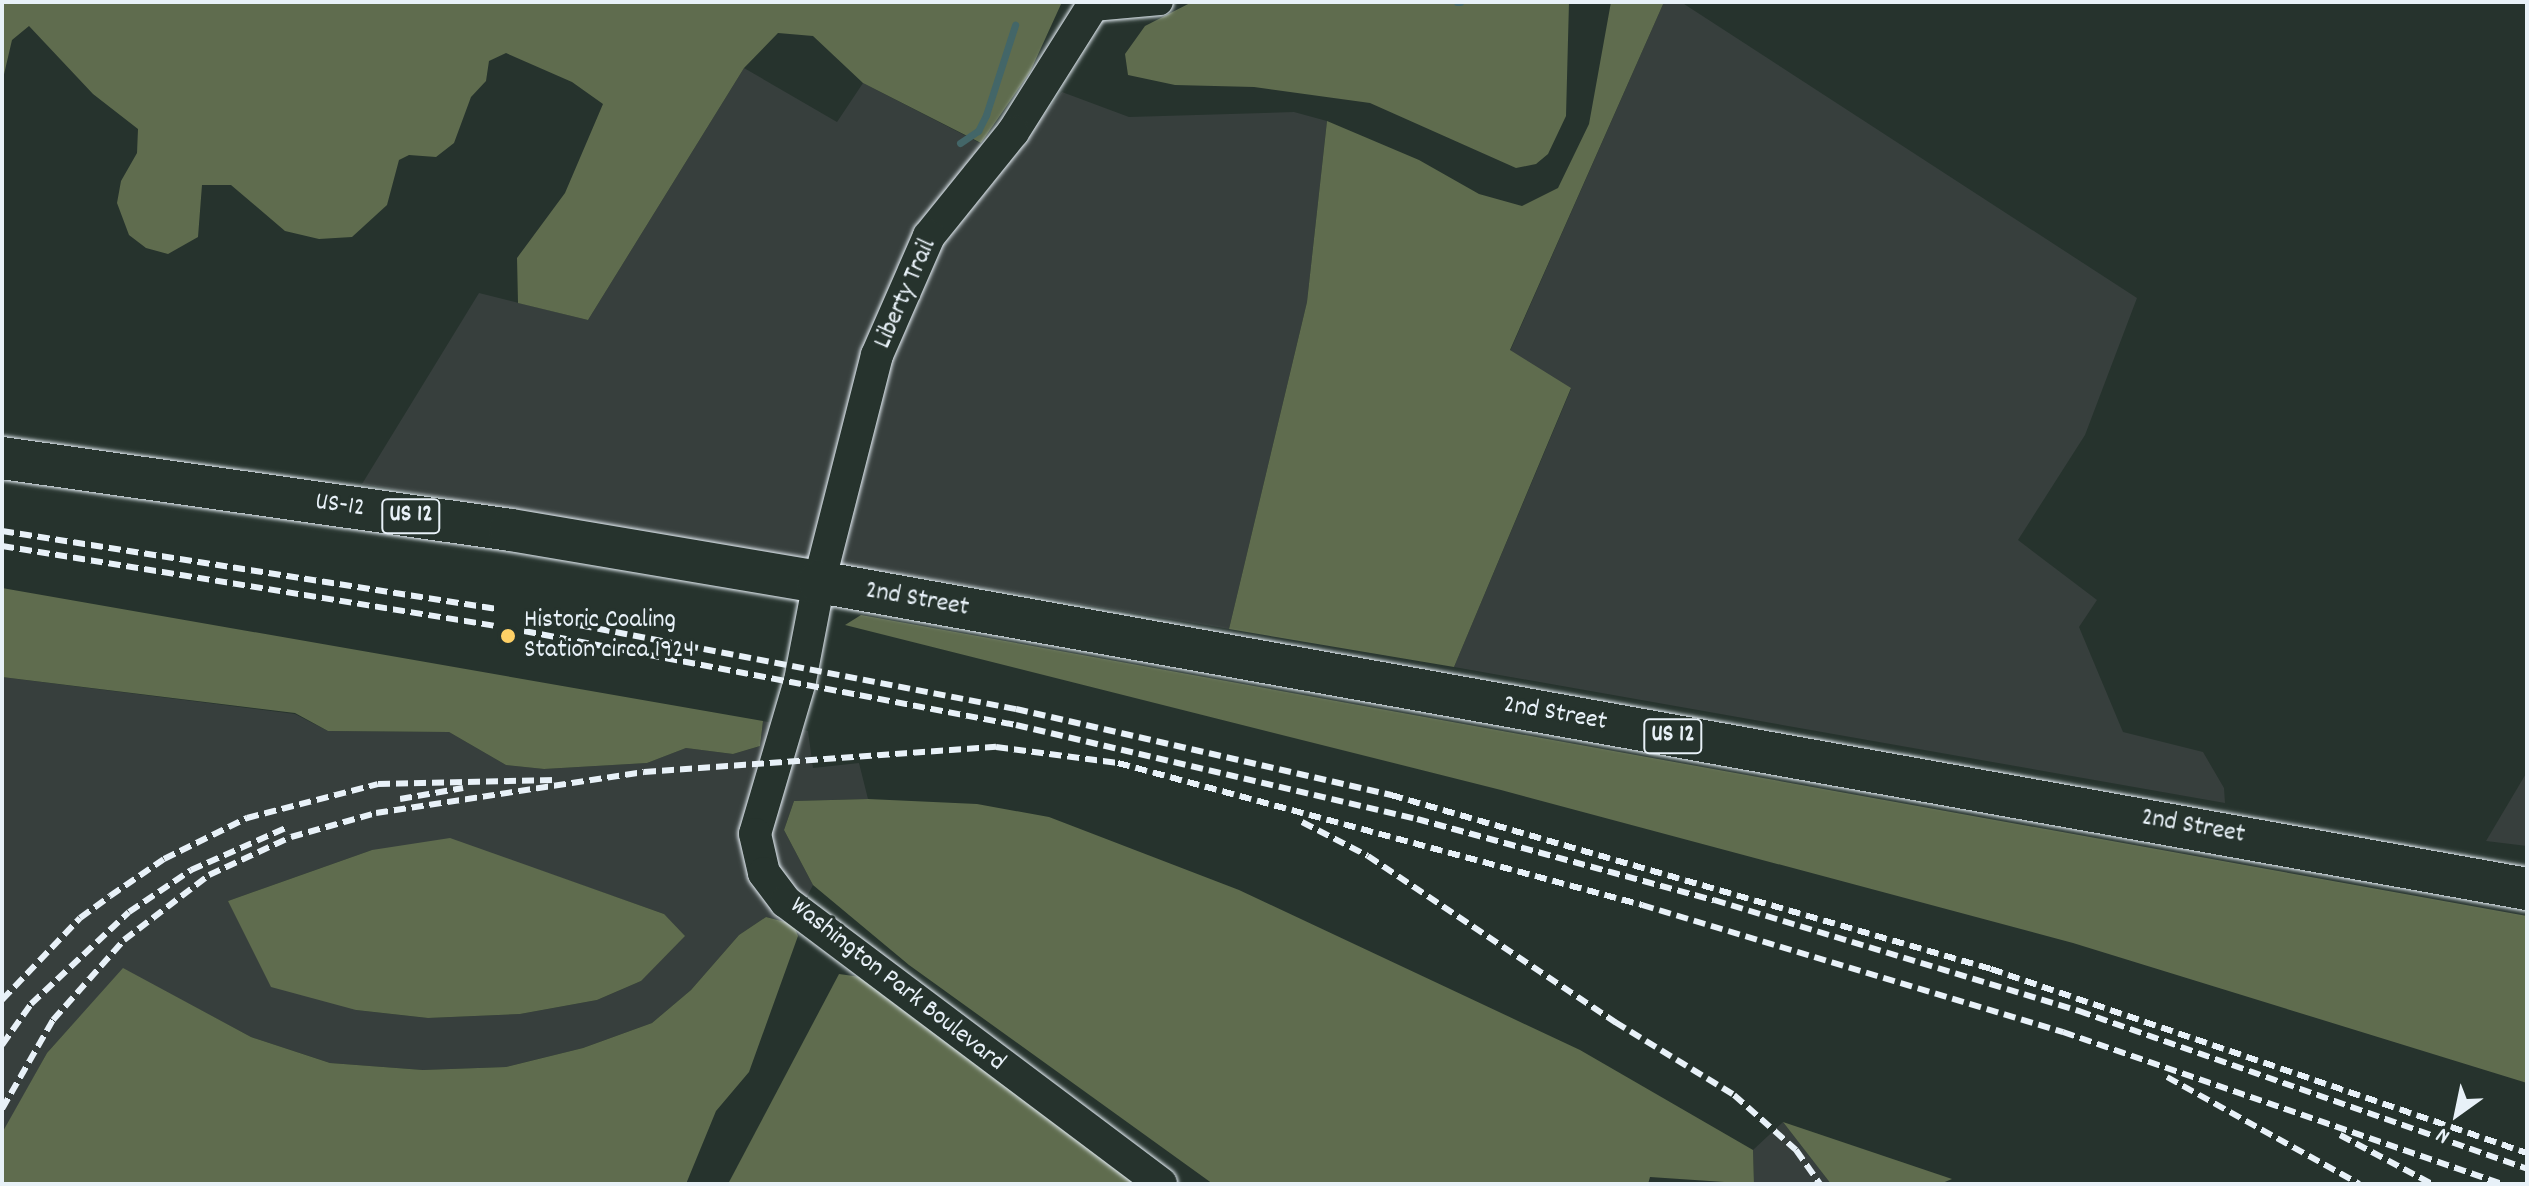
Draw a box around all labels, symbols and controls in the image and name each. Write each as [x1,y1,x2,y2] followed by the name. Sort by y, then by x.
[868,234,944,354] street label: Liberty Trail
[313,487,367,525] street label: US-12
[381,496,441,536] road number: US 12
[863,576,971,624] street label: 2nd Street
[524,605,694,666] place label: Historic Coaling Station circa 1924
[499,627,517,645] marker: Historic Coaling Station circa 1924
[1501,690,1609,738] street label: 2nd Street
[1643,716,1703,756] road number: US 12
[2139,803,2247,851] street label: 2nd Street
[783,891,1011,1079] street label: Washington Park Boulevard
[2417,1074,2497,1154] north arrow
[2431,1119,2457,1151] text: N

